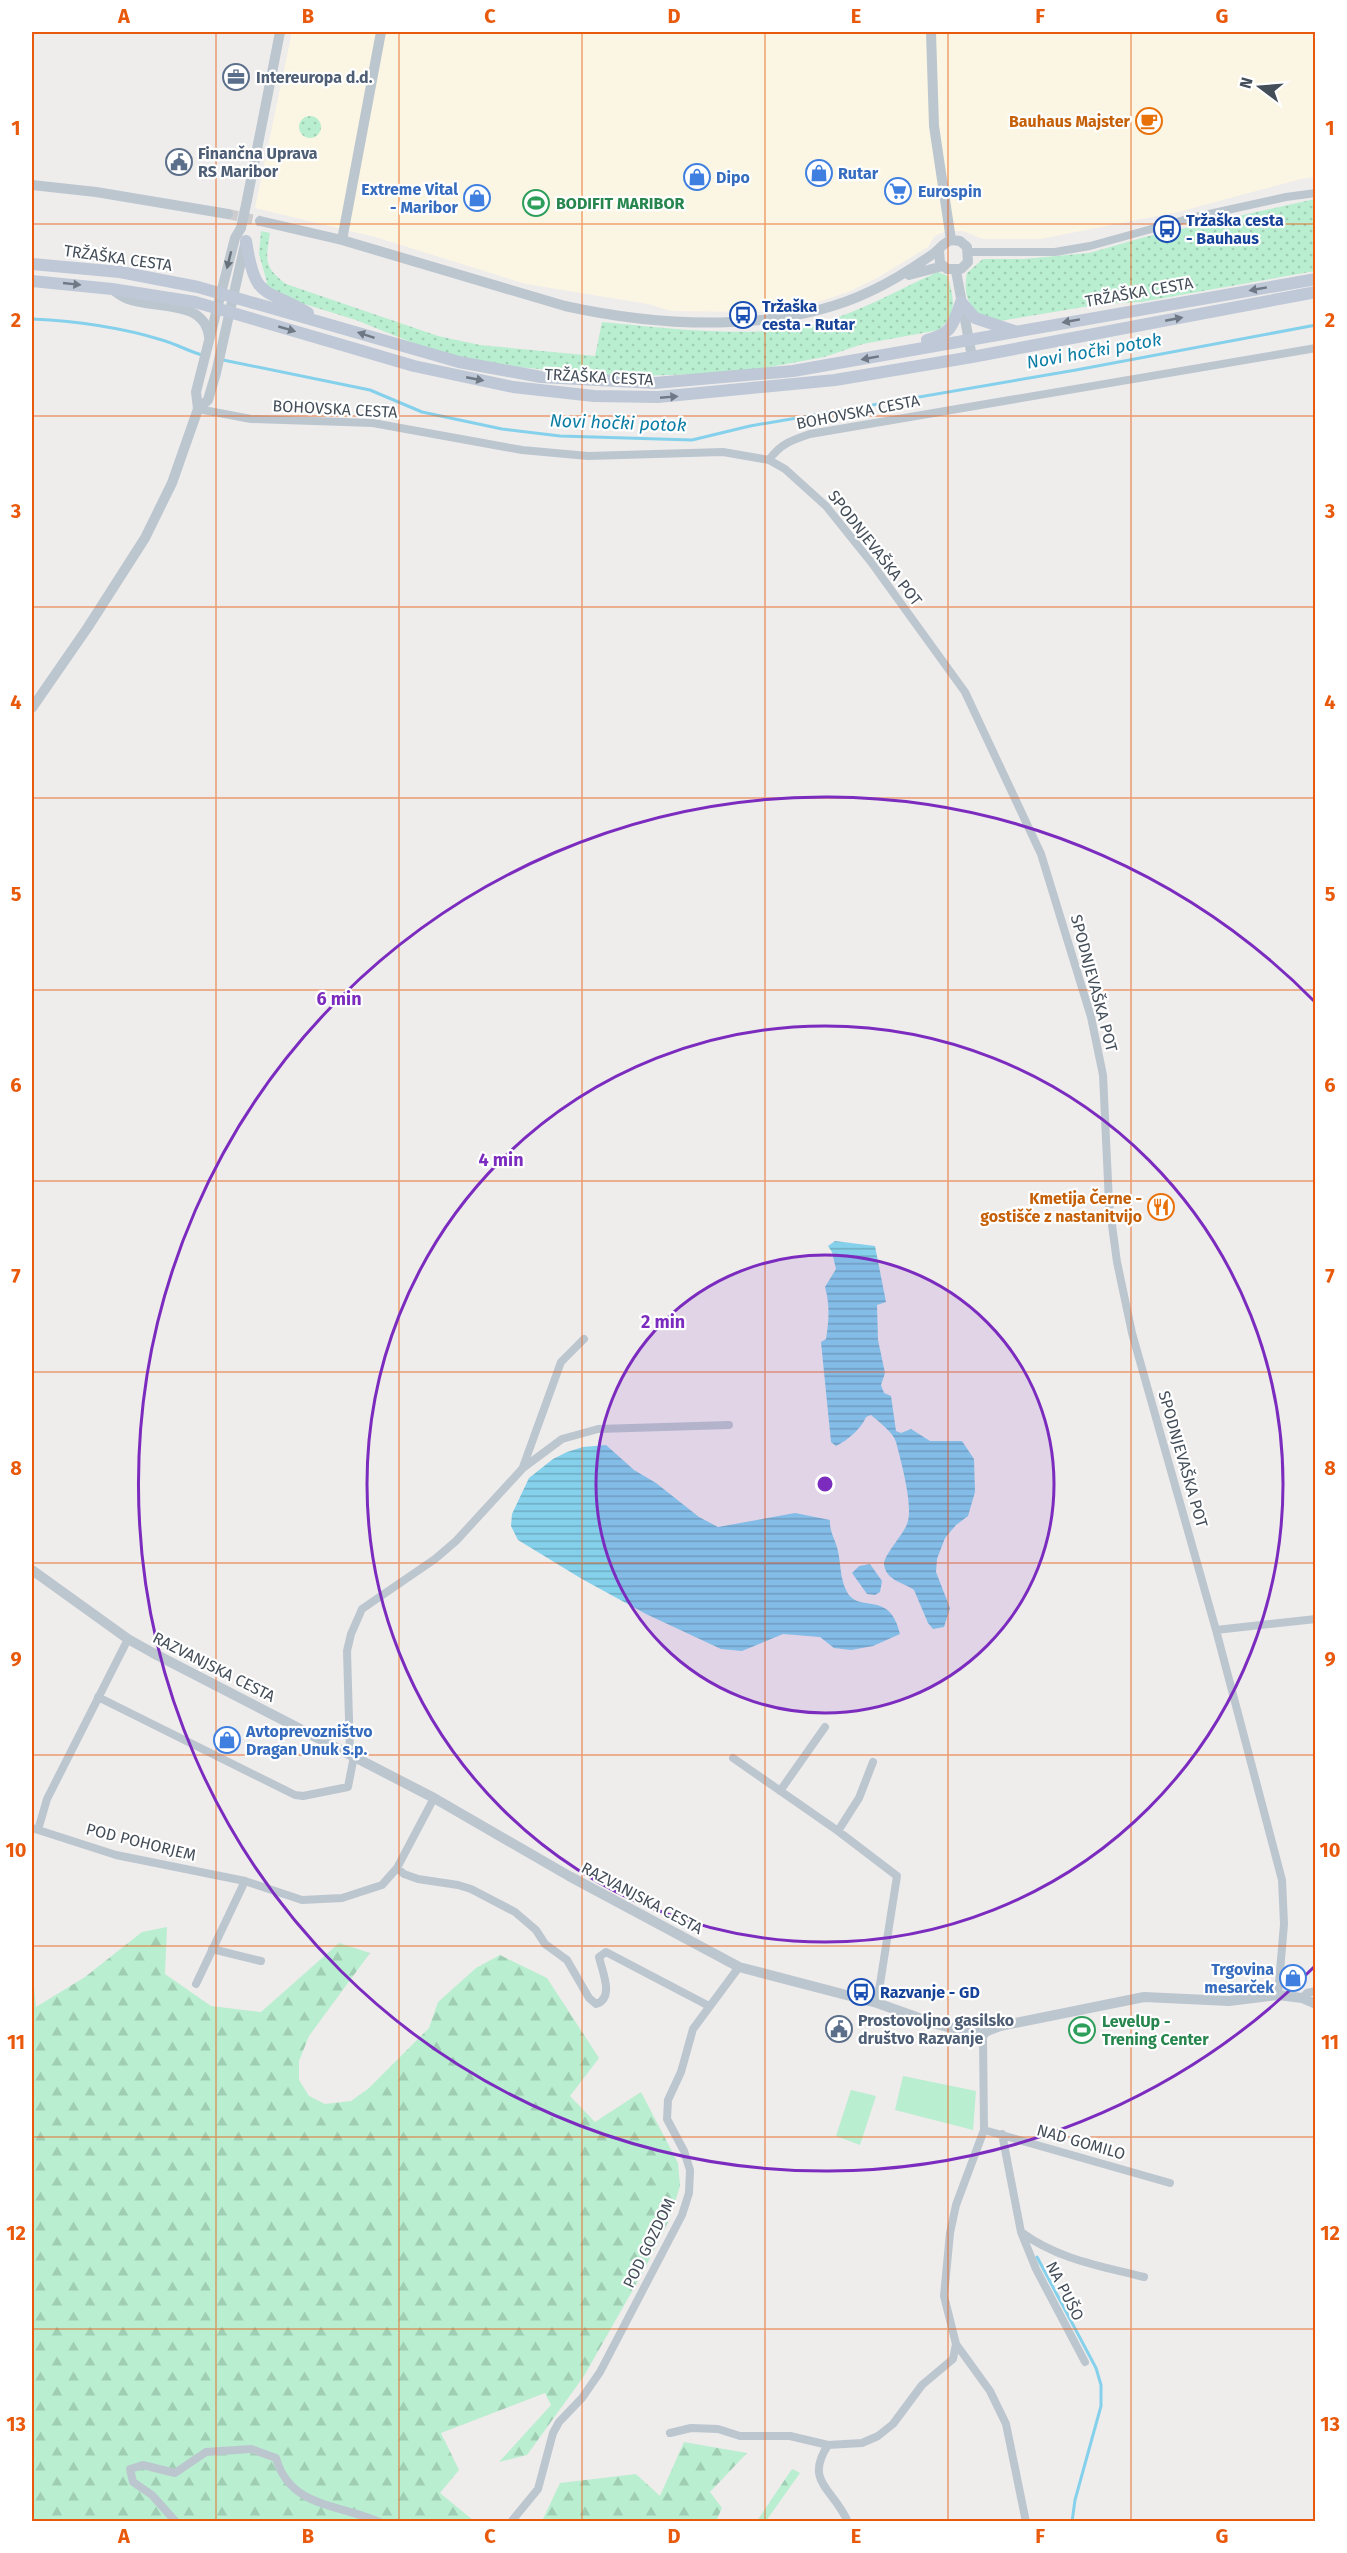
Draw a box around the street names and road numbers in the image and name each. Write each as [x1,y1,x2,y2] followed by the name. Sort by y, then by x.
[63,240,174,275] street label: TRŽAŠKA CESTA
[1083,272,1195,311] street label: TRŽAŠKA CESTA
[544,364,655,389] street label: TRŽAŠKA CESTA
[795,391,922,433] street label: BOHOVSKA CESTA
[272,396,399,422] street label: BOHOVSKA CESTA
[824,486,927,610] street label: SPODNJEVAŠKA POT
[1067,912,1123,1054] street label: SPODNJEVAŠKA POT
[1154,1388,1213,1530] street label: SPODNJEVAŠKA POT
[150,1628,279,1706] street label: RAZVANJSKA CESTA
[84,1819,198,1865] street label: POD POHORJEM
[578,1858,707,1938] street label: RAZVANJSKA CESTA
[1035,2120,1127,2164] street label: NAD GOMILO
[619,2195,679,2291] street label: POD GOZDOM
[1042,2258,1089,2324] street label: NA PUŠO

